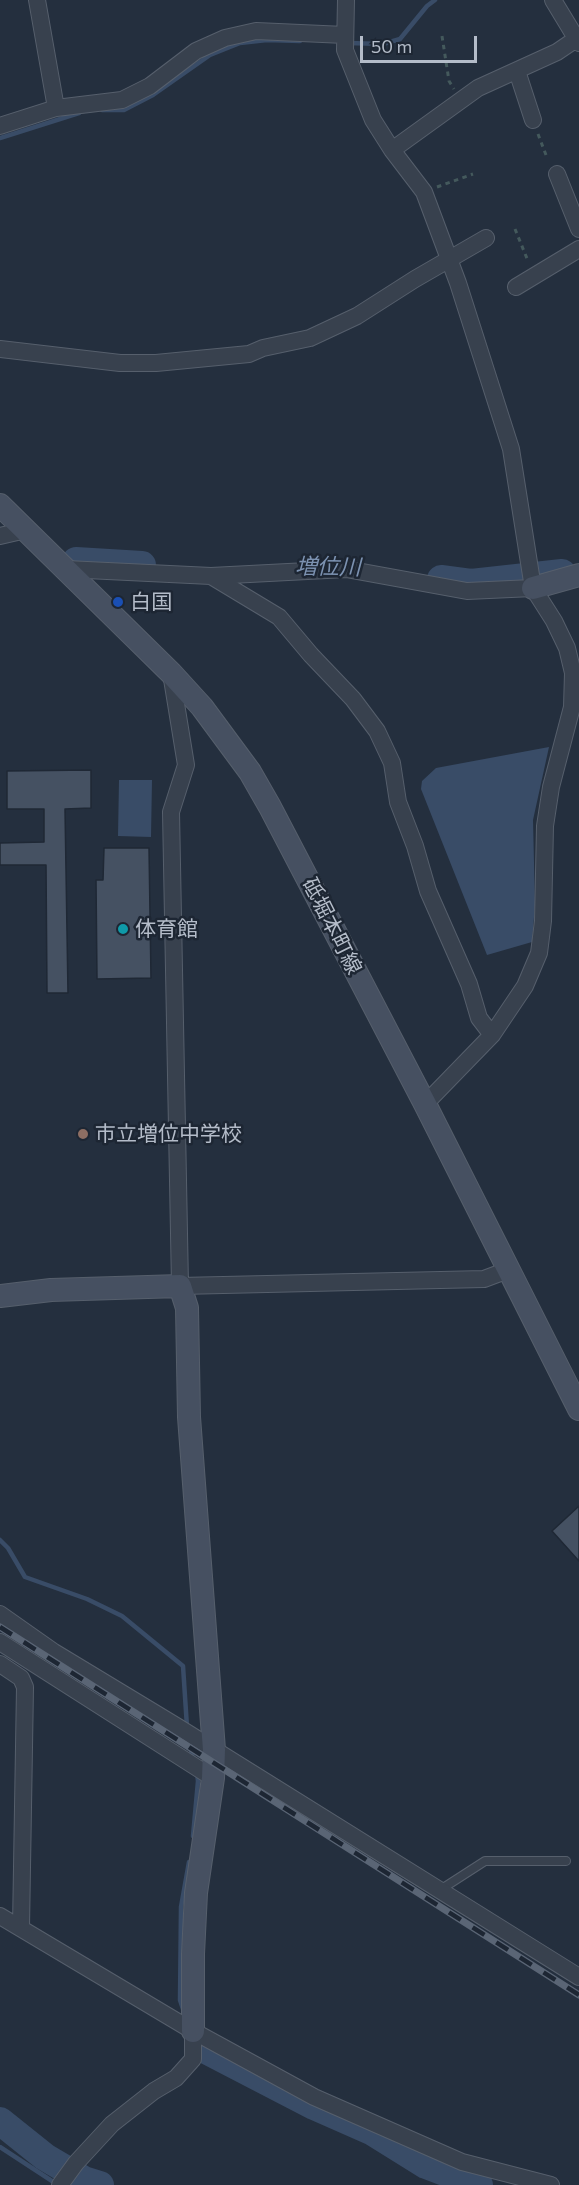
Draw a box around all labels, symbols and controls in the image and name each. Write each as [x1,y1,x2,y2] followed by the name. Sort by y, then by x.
[363,24,480,62] scale bar
[371,35,412,57] text: 50 m
[295,553,361,581] water label: 増位川
[130,589,172,615] place label: 白国
[111,595,125,609] marker: 白国
[297,874,367,978] street label: 砥堀本町線
[135,916,198,942] place label: 体育館
[116,922,130,936] marker: 体育館
[95,1121,242,1147] place label: 市立増位中学校
[76,1127,90,1141] marker: 市立増位中学校

